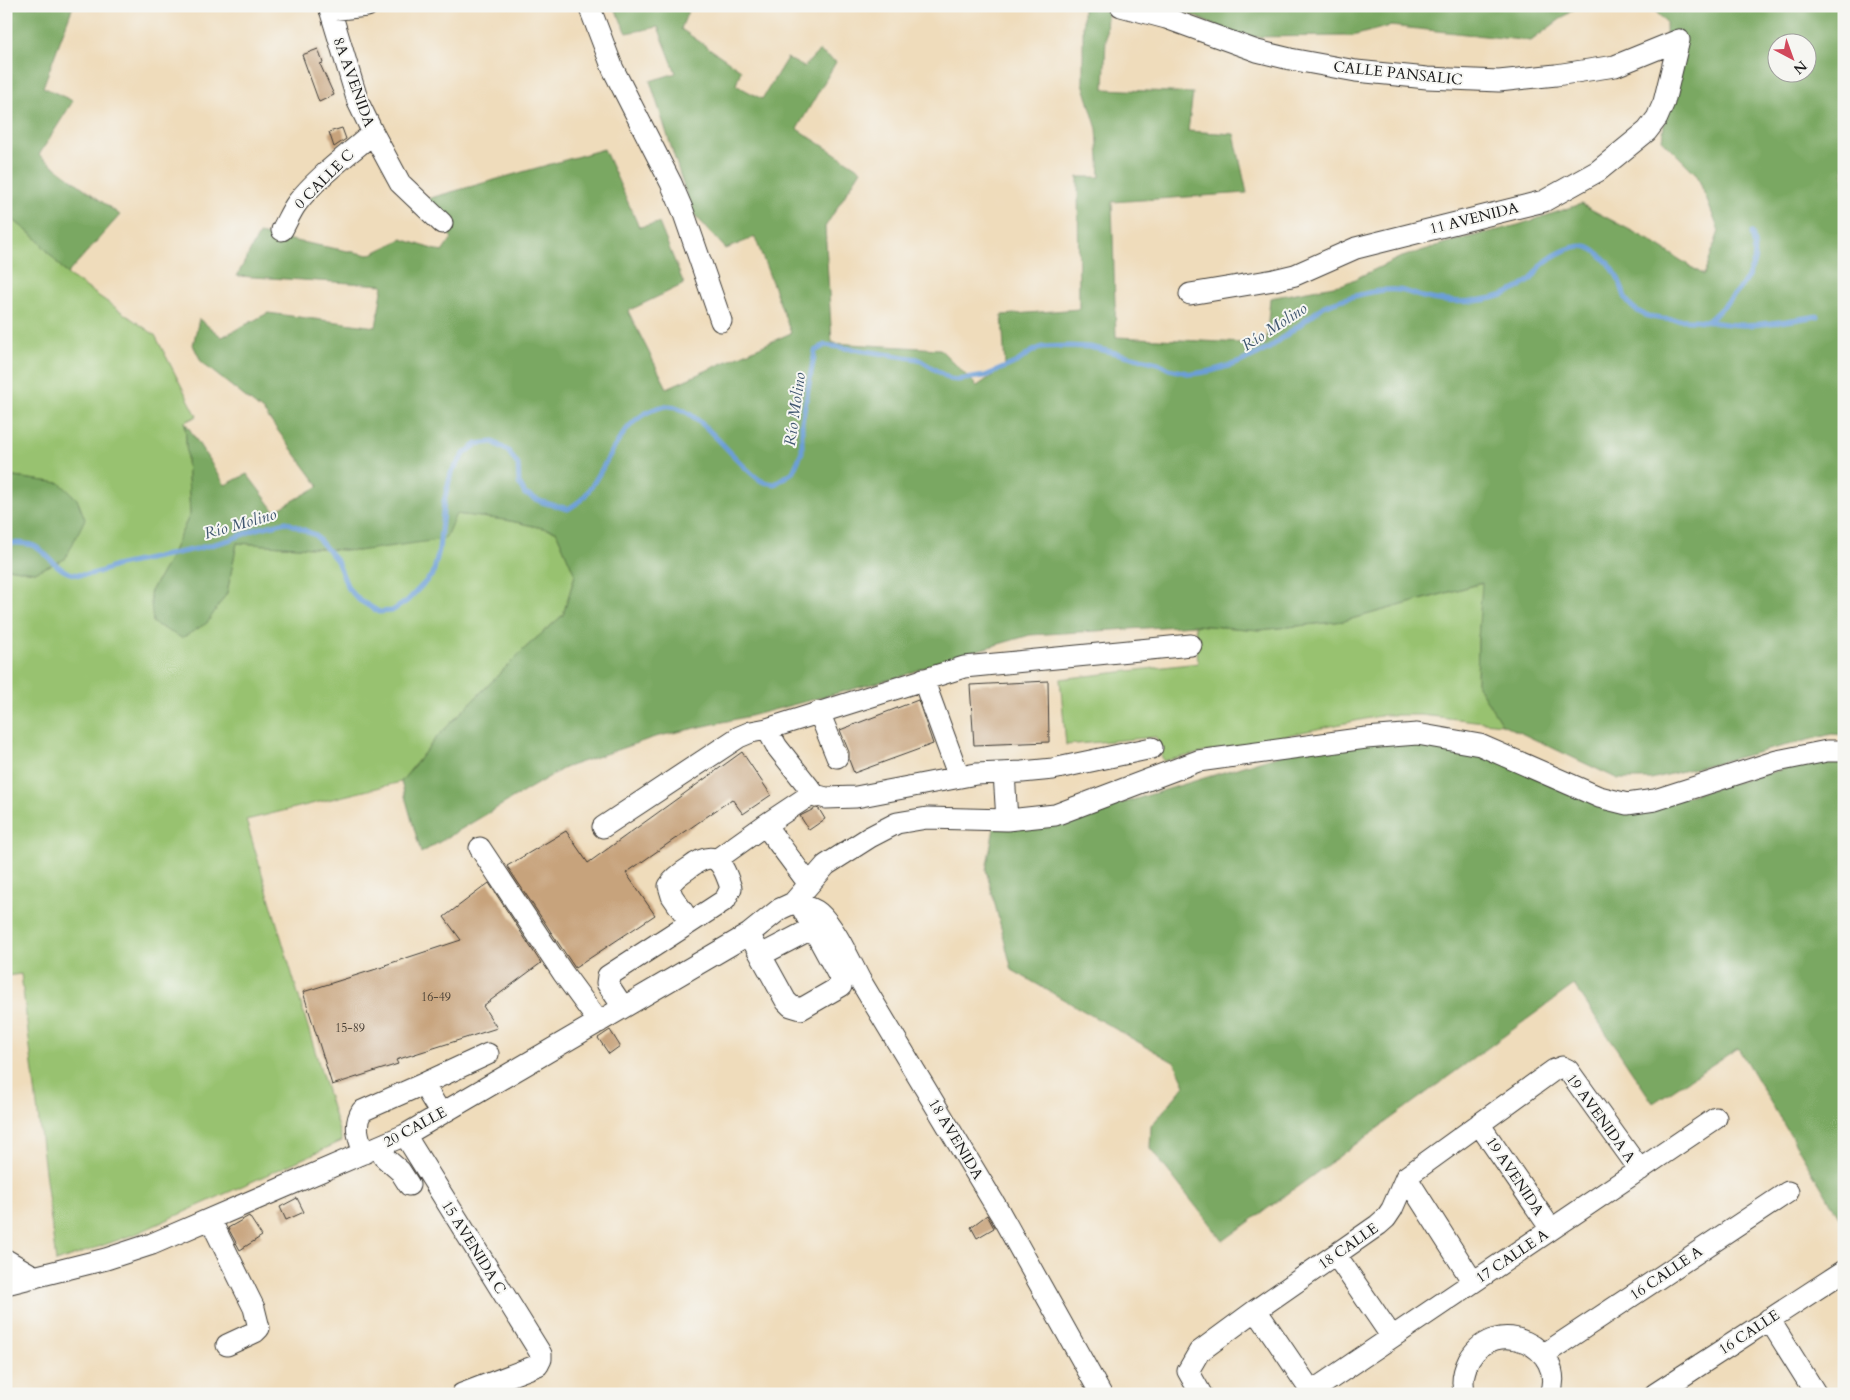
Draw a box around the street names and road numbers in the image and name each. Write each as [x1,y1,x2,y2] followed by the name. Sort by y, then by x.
[329,34,380,130] street label: 8A AVENIDA
[1332,56,1464,90] street label: CALLE PANSALIC
[290,145,358,213] street label: 0 CALLE C
[1427,197,1521,239] street label: 11 AVENIDA
[1562,1069,1640,1167] street label: 19 AVENIDA A
[924,1095,988,1183] street label: 18 AVENIDA
[380,1102,450,1152] street label: 20 CALLE
[1481,1133,1549,1220] street label: 19 AVENIDA
[437,1196,511,1298] street label: 15 AVENIDA C
[1314,1218,1382,1274] street label: 18 CALLE
[1472,1224,1553,1288] street label: 17 CALLE A
[1626,1241,1707,1305] street label: 16 CALLE A
[1715,1305,1783,1359] street label: 16 CALLE

